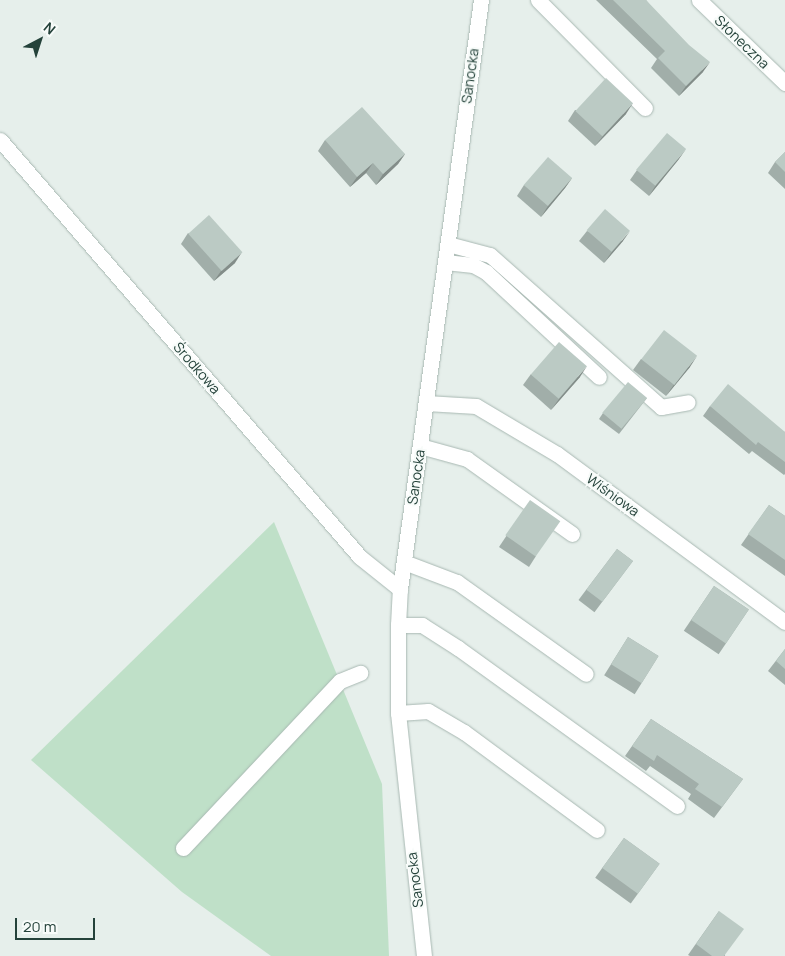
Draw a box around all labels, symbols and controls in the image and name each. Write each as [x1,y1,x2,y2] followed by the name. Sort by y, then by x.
[711,12,773,72] street label: Słoneczna
[15,15,65,65] north arrow
[40,18,60,39] text: N
[458,47,482,105] street label: Sanocka
[170,339,224,397] street label: Środkowa
[404,448,428,506] street label: Sanocka
[583,470,643,520] street label: Wiśniowa
[403,851,427,909] street label: Sanocka
[18,908,98,940] scale bar
[23,916,56,937] text: 20 m

